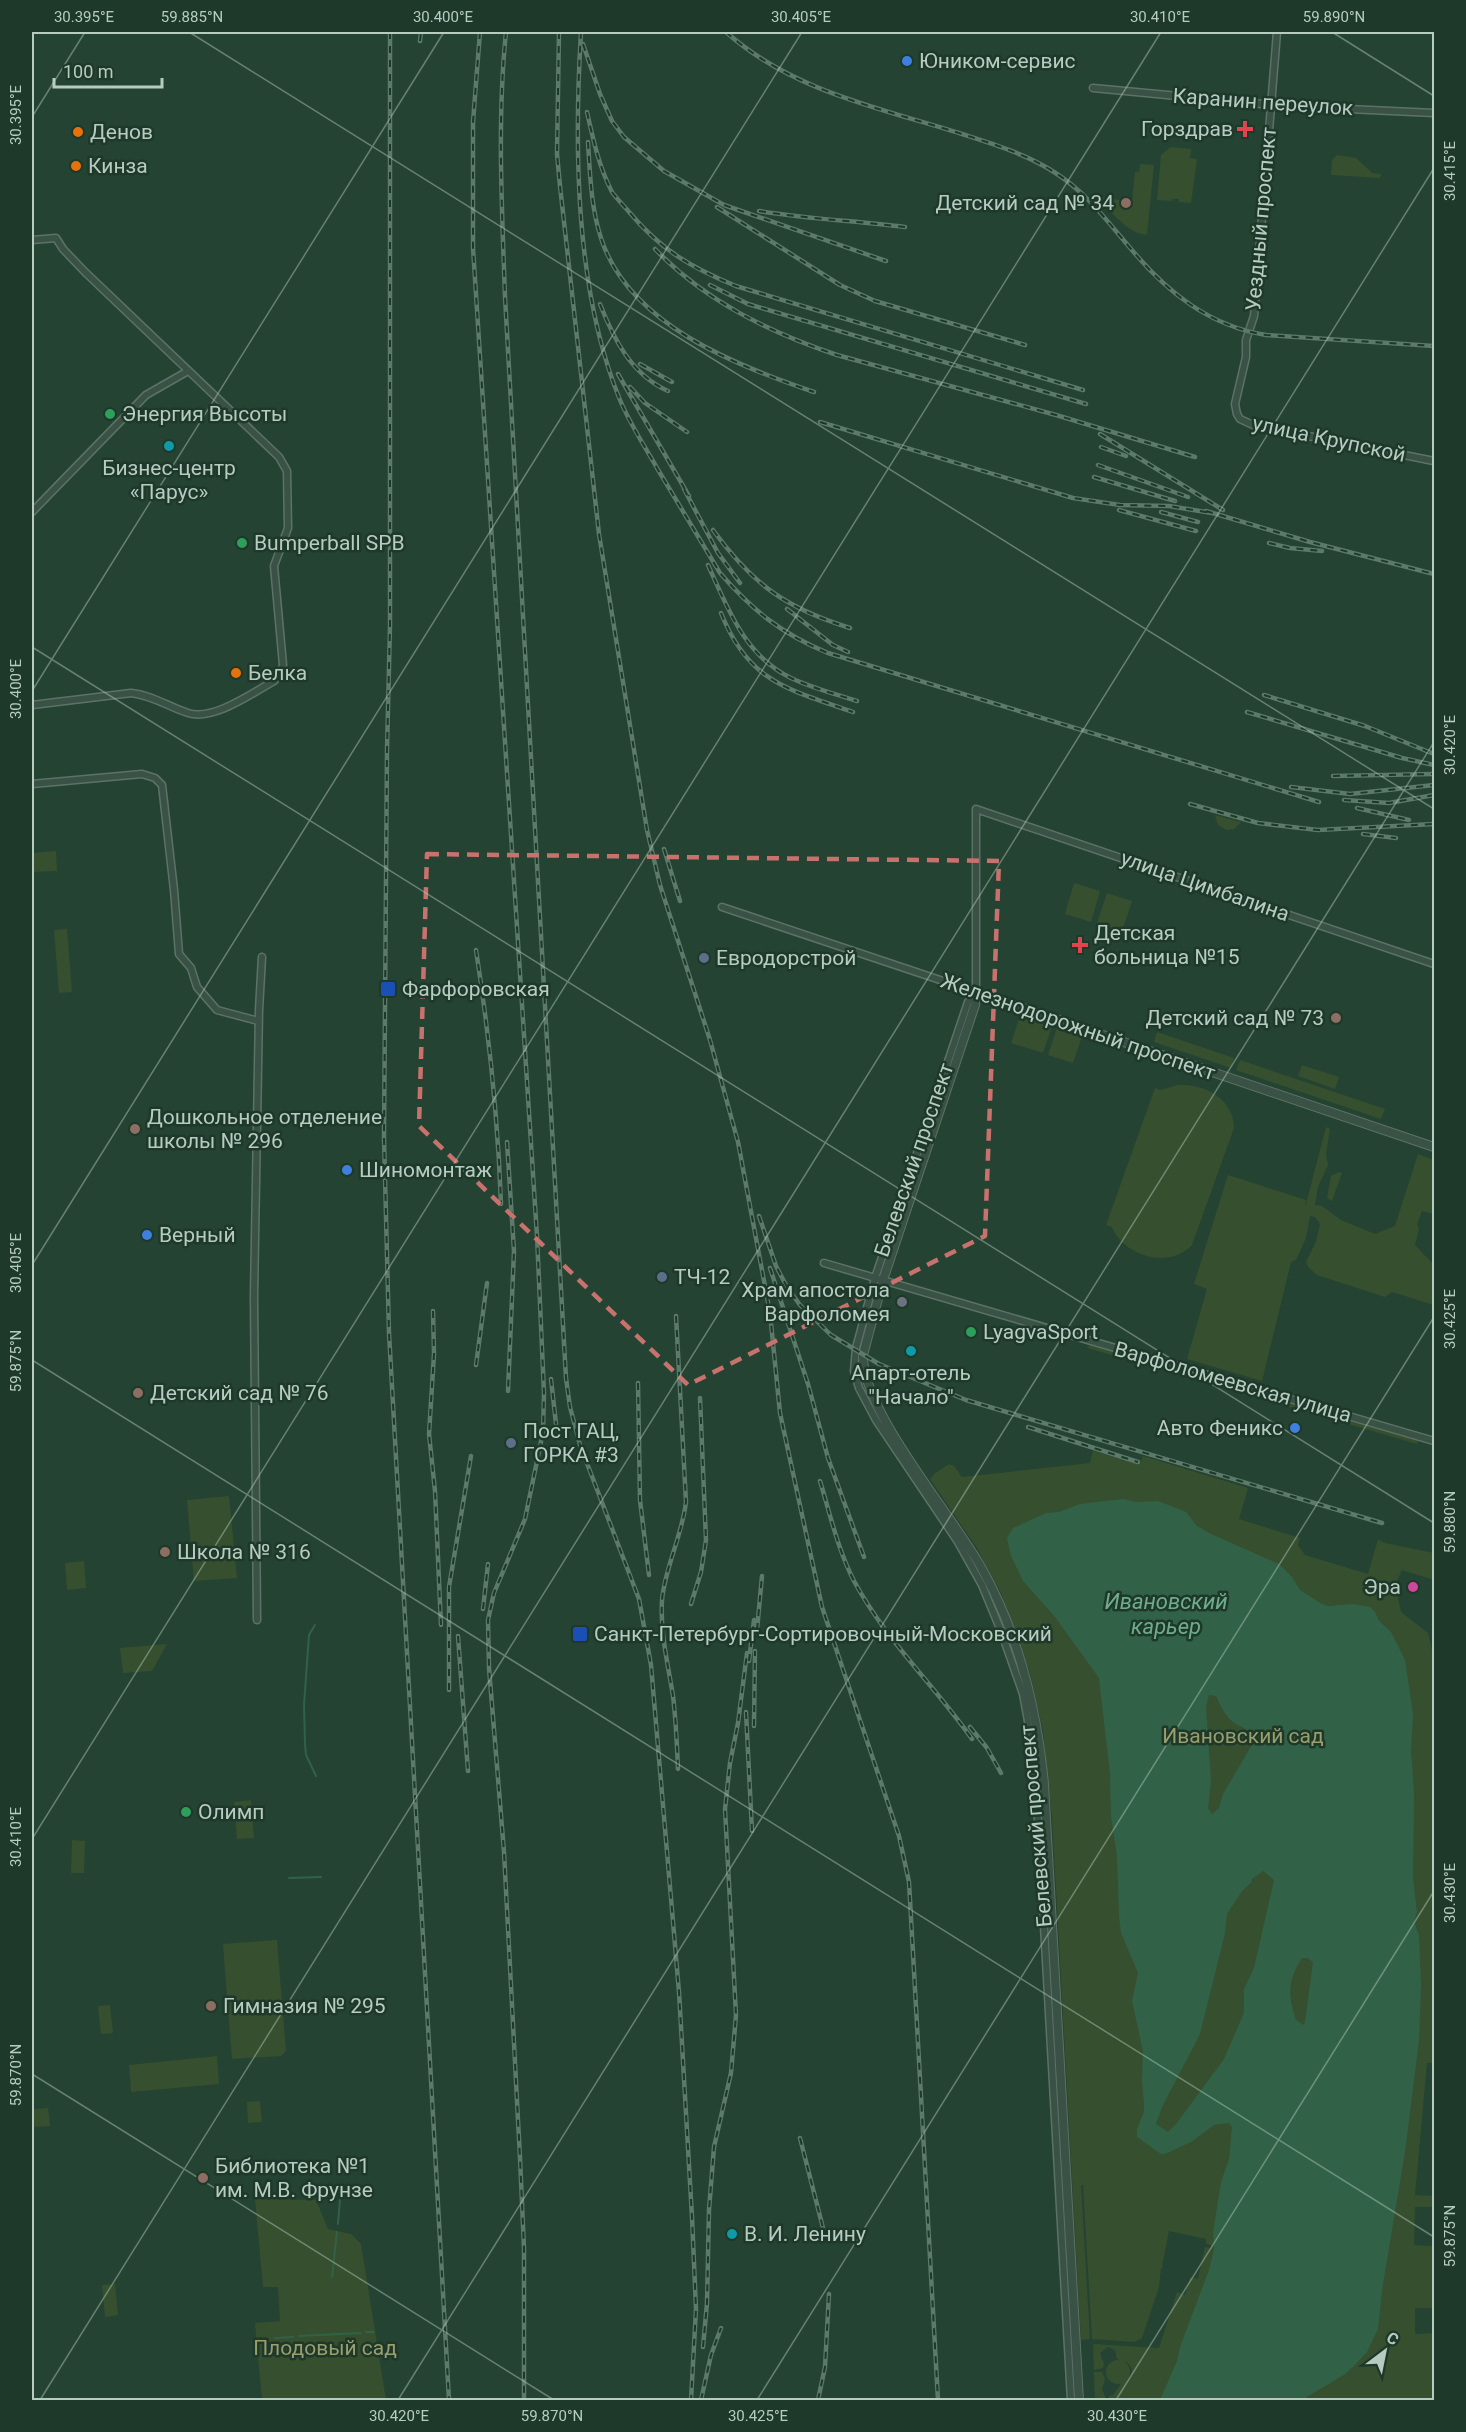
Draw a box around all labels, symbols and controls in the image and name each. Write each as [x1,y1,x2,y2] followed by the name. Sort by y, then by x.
[54,8,115,26] text: 30.395°E
[161,8,223,26] text: 59.885°N
[413,8,474,26] text: 30.400°E
[771,8,832,26] text: 30.405°E
[1130,8,1191,26] text: 30.410°E
[1303,8,1365,26] text: 59.890°N
[919,49,1076,73] place label: Юником-сервис
[54,51,162,89] scale bar
[900,54,914,68] marker: Юником-сервис
[63,61,114,82] text: 100 m
[7,84,25,145] text: 30.395°E
[1172,84,1355,120] street label: Каранин переулок
[1141,117,1233,141] place label: Горздрав
[90,120,153,144] place label: Денов
[1238,122,1252,136] marker: Горздрав
[71,125,85,139] marker: Денов
[1241,126,1281,312] street label: Уездный проспект
[1441,140,1459,201] text: 30.415°E
[88,154,148,178] place label: Кинза
[69,159,83,173] marker: Кинза
[935,191,1114,215] place label: Детский сад № 34
[1119,196,1133,210] marker: Детский сад № 34
[122,402,287,426] place label: Энергия Высоты
[103,407,117,421] marker: Энергия Высоты
[1250,411,1408,467] street label: улица Крупской
[162,439,176,453] marker: Бизнес-центр «Парус»
[102,456,236,504] place label: Бизнес-центр «Парус»
[254,531,405,555] place label: Bumperball SPB
[235,536,249,550] marker: Bumperball SPB
[7,658,25,719] text: 30.400°E
[248,661,307,685] place label: Белка
[229,666,243,680] marker: Белка
[1441,714,1459,775] text: 30.420°E
[1118,846,1292,926] street label: улица Цимбалина
[1094,921,1239,969] place label: Детская больница №15
[1071,936,1089,954] marker: Детская больница №15
[716,946,856,970] place label: Евродорстрой
[697,951,711,965] marker: Евродорстрой
[938,969,1218,1085] street label: Железнодорожный проспект
[402,977,550,1001] place label: Фарфоровская
[379,980,397,998] marker: Фарфоровская
[1145,1006,1324,1030] place label: Детский сад № 73
[1329,1011,1343,1025] marker: Детский сад № 73
[870,1060,958,1260] street label: Белевский проспект
[147,1105,382,1153] place label: Дошкольное отделение школы № 296
[128,1122,142,1136] marker: Дошкольное отделение школы № 296
[359,1158,492,1182] place label: Шиномонтаж
[340,1163,354,1177] marker: Шиномонтаж
[159,1223,236,1247] place label: Верный
[140,1228,154,1242] marker: Верный
[7,1232,25,1293] text: 30.405°E
[674,1265,731,1289] place label: ТЧ-12
[655,1270,669,1284] marker: ТЧ-12
[741,1278,890,1326] place label: Храм апостола Варфоломея
[1441,1288,1459,1349] text: 30.425°E
[895,1295,909,1309] marker: Храм апостола Варфоломея
[983,1320,1098,1344] place label: LyagvaSport
[964,1325,978,1339] marker: LyagvaSport
[7,1330,25,1392] text: 59.875°N
[1112,1337,1354,1427] street label: Варфоломеевская улица
[904,1344,918,1358] marker: Апарт-отель "Начало"
[851,1361,971,1409] place label: Апарт-отель "Начало"
[150,1381,329,1405] place label: Детский сад № 76
[131,1386,145,1400] marker: Детский сад № 76
[1157,1416,1283,1440] place label: Авто Феникс
[523,1419,619,1467] place label: Пост ГАЦ, ГОРКА #3
[1288,1421,1302,1435] marker: Авто Феникс
[504,1436,518,1450] marker: Пост ГАЦ, ГОРКА #3
[1441,1491,1459,1553] text: 59.880°N
[177,1540,311,1564] place label: Школа № 316
[158,1545,172,1559] marker: Школа № 316
[1364,1575,1401,1599] place label: Эра
[1406,1580,1420,1594] marker: Эра
[1104,1589,1228,1639] water label: Ивановский карьер
[594,1622,1052,1646] place label: Санкт-Петербург-Сортировочный-Московский
[571,1625,589,1643] marker: Санкт-Петербург-Сортировочный-Московский
[1015,1724,1057,1928] street label: Белевский проспект
[1162,1724,1324,1748] park label: Ивановский сад
[198,1800,264,1824] place label: Олимп
[179,1805,193,1819] marker: Олимп
[7,1806,25,1867] text: 30.410°E
[1441,1862,1459,1923] text: 30.430°E
[223,1994,386,2018] place label: Гимназия № 295
[204,1999,218,2013] marker: Гимназия № 295
[7,2044,25,2106] text: 59.870°N
[215,2154,373,2202] place label: Библиотека №1 им. М.В. Фрунзе
[196,2171,210,2185] marker: Библиотека №1 им. М.В. Фрунзе
[1441,2205,1459,2267] text: 59.875°N
[744,2222,866,2246] place label: В. И. Ленину
[725,2227,739,2241] marker: В. И. Ленину
[1355,2321,1415,2381] north arrow
[1383,2328,1402,2350] text: С
[253,2336,397,2360] park label: Плодовый сад
[369,2407,430,2425] text: 30.420°E
[521,2407,583,2425] text: 59.870°N
[728,2407,789,2425] text: 30.425°E
[1087,2407,1148,2425] text: 30.430°E

